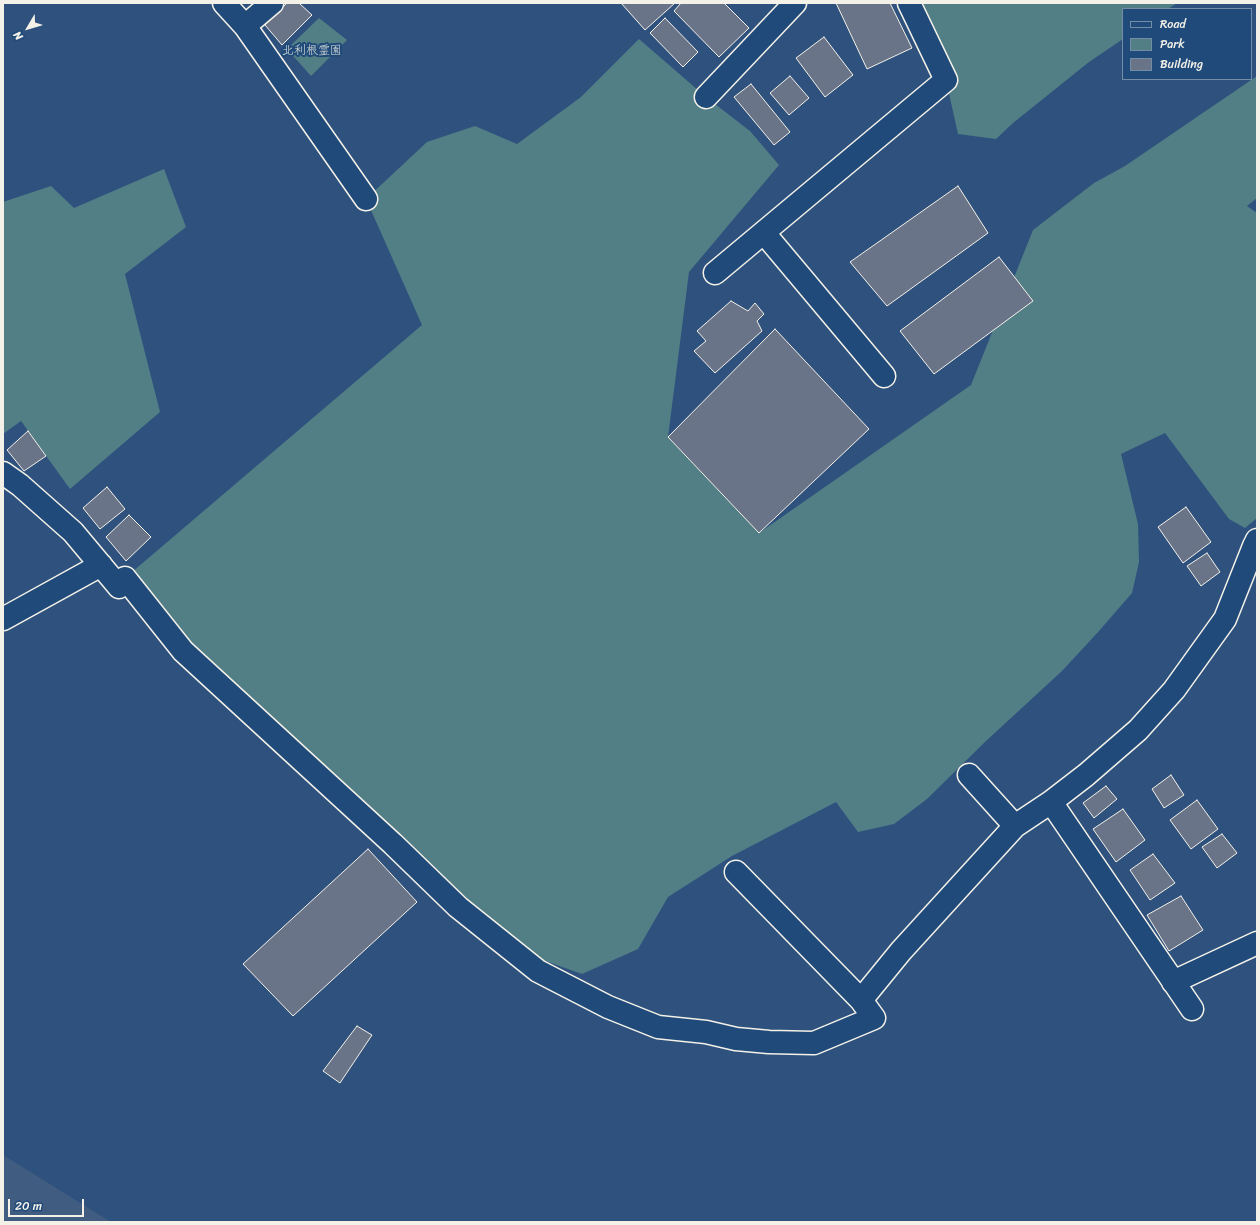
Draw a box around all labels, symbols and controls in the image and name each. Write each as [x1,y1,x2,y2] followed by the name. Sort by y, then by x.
[8,8,48,48] north arrow
[1122,8,1252,80] legend
[1160,13,1186,35] text: Road
[8,27,28,45] text: N
[1160,33,1185,55] text: Park
[282,44,342,58] park label: 北利根霊園
[1160,53,1203,75] text: Building
[10,1191,86,1217] scale bar
[15,1195,42,1217] text: 20 m

